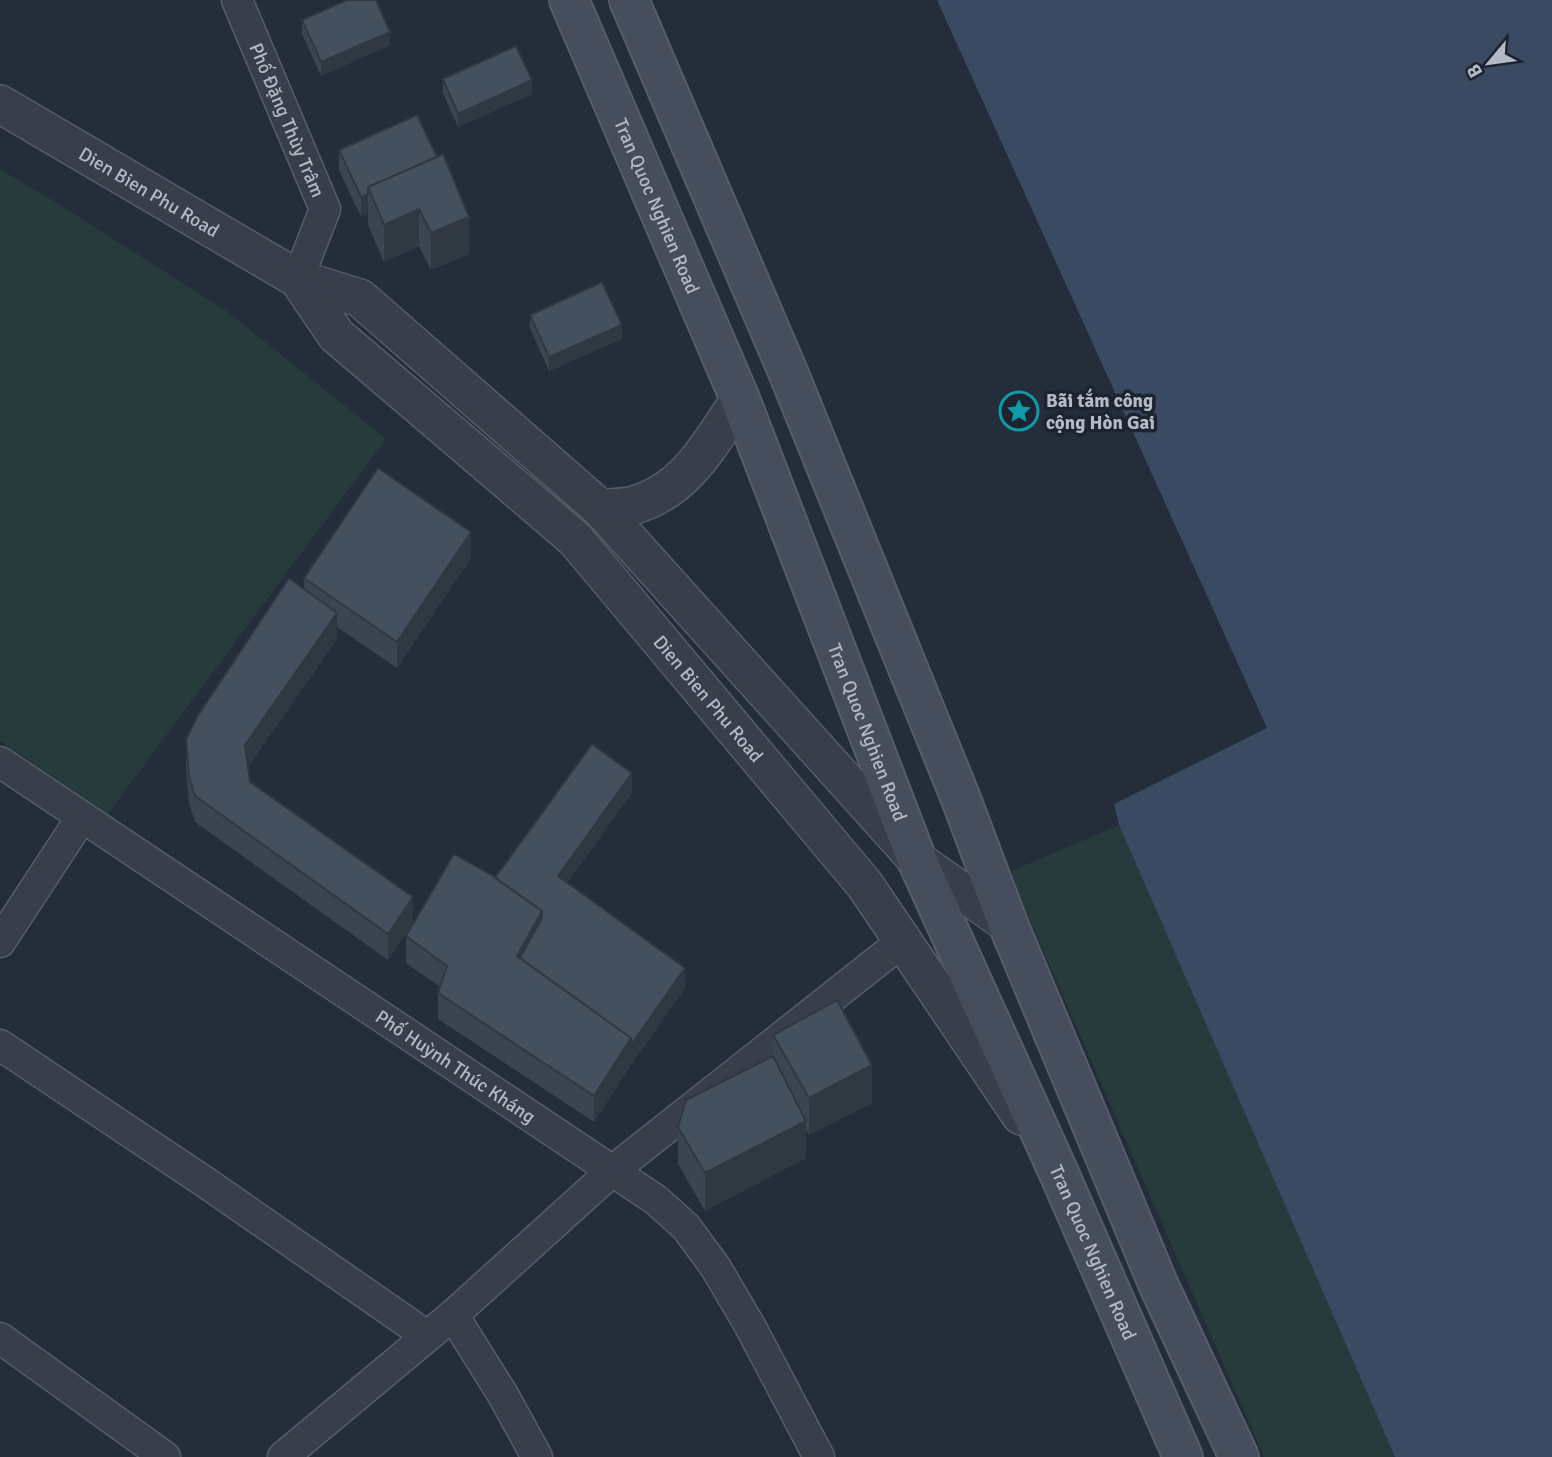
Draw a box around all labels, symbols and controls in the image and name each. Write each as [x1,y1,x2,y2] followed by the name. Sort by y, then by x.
[1454,28,1524,98] north arrow
[243,39,330,201] street label: Phố Đặng Thùy Trâm
[1462,60,1488,82] text: B
[608,115,704,298] street label: Tran Quoc Nghien Road
[74,142,223,243] street label: Dien Bien Phu Road
[1046,388,1155,435] place label: Bãi tắm công cộng Hòn Gai
[998,390,1040,432] place icon: Bãi tắm công cộng Hòn Gai
[648,631,768,768] street label: Dien Bien Phu Road
[822,640,912,825] street label: Tran Quoc Nghien Road
[371,1005,540,1129] street label: Phố Huỳnh Thúc Kháng
[1044,1161,1141,1344] street label: Tran Quoc Nghien Road

